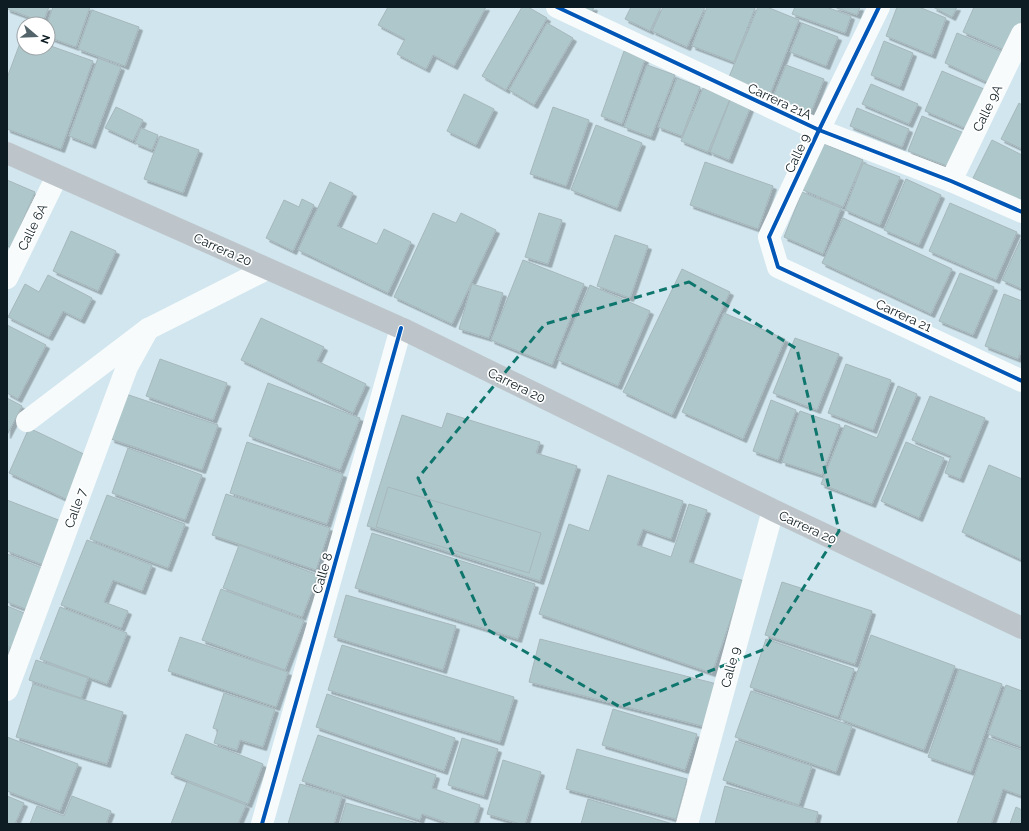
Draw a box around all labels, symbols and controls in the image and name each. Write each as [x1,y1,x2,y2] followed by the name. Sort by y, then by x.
[16,16,56,56] north arrow
[37,33,52,45] text: N
[746,80,814,123] street label: Carrera 21A
[970,82,1005,134] street label: Calle 9A
[782,131,813,175] street label: Calle 9
[15,201,50,253] street label: Calle 6A
[191,230,254,269] street label: Carrera 20
[874,296,934,335] street label: Carrera 21
[486,365,548,406] street label: Carrera 20
[61,486,90,530] street label: Calle 7
[776,508,839,547] street label: Carrera 20
[310,551,336,595] street label: Calle 8
[718,645,743,689] street label: Calle 9

